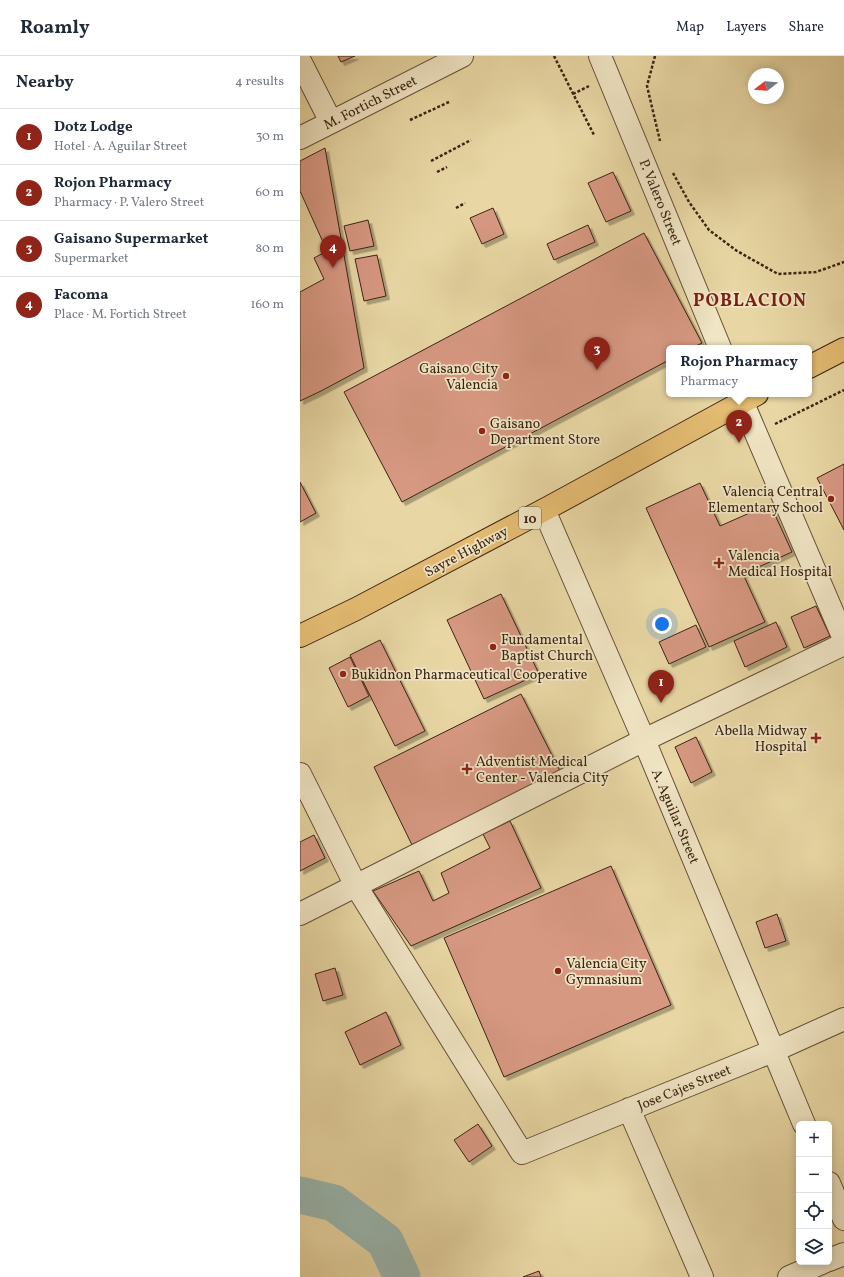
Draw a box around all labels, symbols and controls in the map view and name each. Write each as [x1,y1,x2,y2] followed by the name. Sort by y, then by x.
[20,15,90,41] text: Roamly
[676,18,704,37] text: Map
[726,18,766,37] text: Layers
[788,18,824,37] text: Share
[748,68,784,104] north arrow
[16,71,74,94] text: Nearby
[321,72,421,135] street label: M. Fortich Street
[235,73,284,91] text: 4 results
[54,117,133,138] text: Dotz Lodge
[26,128,32,146] text: 1
[256,128,284,146] text: 30 m
[54,138,187,156] text: Hotel · A. Aguilar Street
[634,157,686,249] street label: P. Valero Street
[54,173,172,194] text: Rojon Pharmacy
[26,184,32,202] text: 2
[256,184,284,202] text: 60 m
[54,194,204,212] text: Pharmacy · P. Valero Street
[54,229,208,250] text: Gaisano Supermarket
[320,235,346,268] pin: 4
[26,240,32,258] text: 3
[255,240,284,258] text: 80 m
[54,250,129,268] text: Supermarket
[54,285,108,306] text: Facoma
[693,289,807,314] district label: POBLACION
[25,296,33,314] text: 4
[250,296,284,314] text: 160 m
[54,306,187,324] text: Place · M. Fortich Street
[584,337,610,370] pin: 3
[666,345,812,397] popup
[680,352,798,373] text: Rojon Pharmacy
[419,360,498,395] place label: Gaisano City Valencia
[501,371,511,381] marker: Gaisano City Valencia
[680,373,738,391] text: Pharmacy
[726,410,752,443] pin: 2
[490,415,601,450] place label: Gaisano Department Store
[477,426,487,436] marker: Gaisano Department Store
[708,483,823,518] place label: Valencia Central Elementary School
[826,494,836,504] marker: Valencia Central Elementary School
[519,507,541,529] road number: 10
[422,522,512,582] street label: Sayre Highway
[728,547,832,582] place label: Valencia Medical Hospital
[713,557,725,569] marker: Valencia Medical Hospital
[652,614,672,634] your location
[501,631,593,666] place label: Fundamental Baptist Church
[488,642,498,652] marker: Fundamental Baptist Church
[351,666,588,685] place label: Bukidnon Pharmaceutical Cooperative
[338,669,348,679] marker: Bukidnon Pharmaceutical Cooperative
[648,670,674,703] pin: 1
[715,722,807,757] place label: Abella Midway Hospital
[810,732,822,744] marker: Abella Midway Hospital
[476,753,609,788] place label: Adventist Medical Center - Valencia City
[461,763,473,775] marker: Adventist Medical Center - Valencia City
[646,766,703,867] street label: A. Aguilar Street
[566,955,647,990] place label: Valencia City Gymnasium
[553,966,563,976] marker: Valencia City Gymnasium
[635,1061,734,1116] street label: Jose Cajes Street
[796,1121,832,1265] map controls
[796,1121,832,1157] button: +
[796,1157,832,1193] button: −
[796,1193,832,1229] button: locate
[796,1229,832,1265] button: layers

